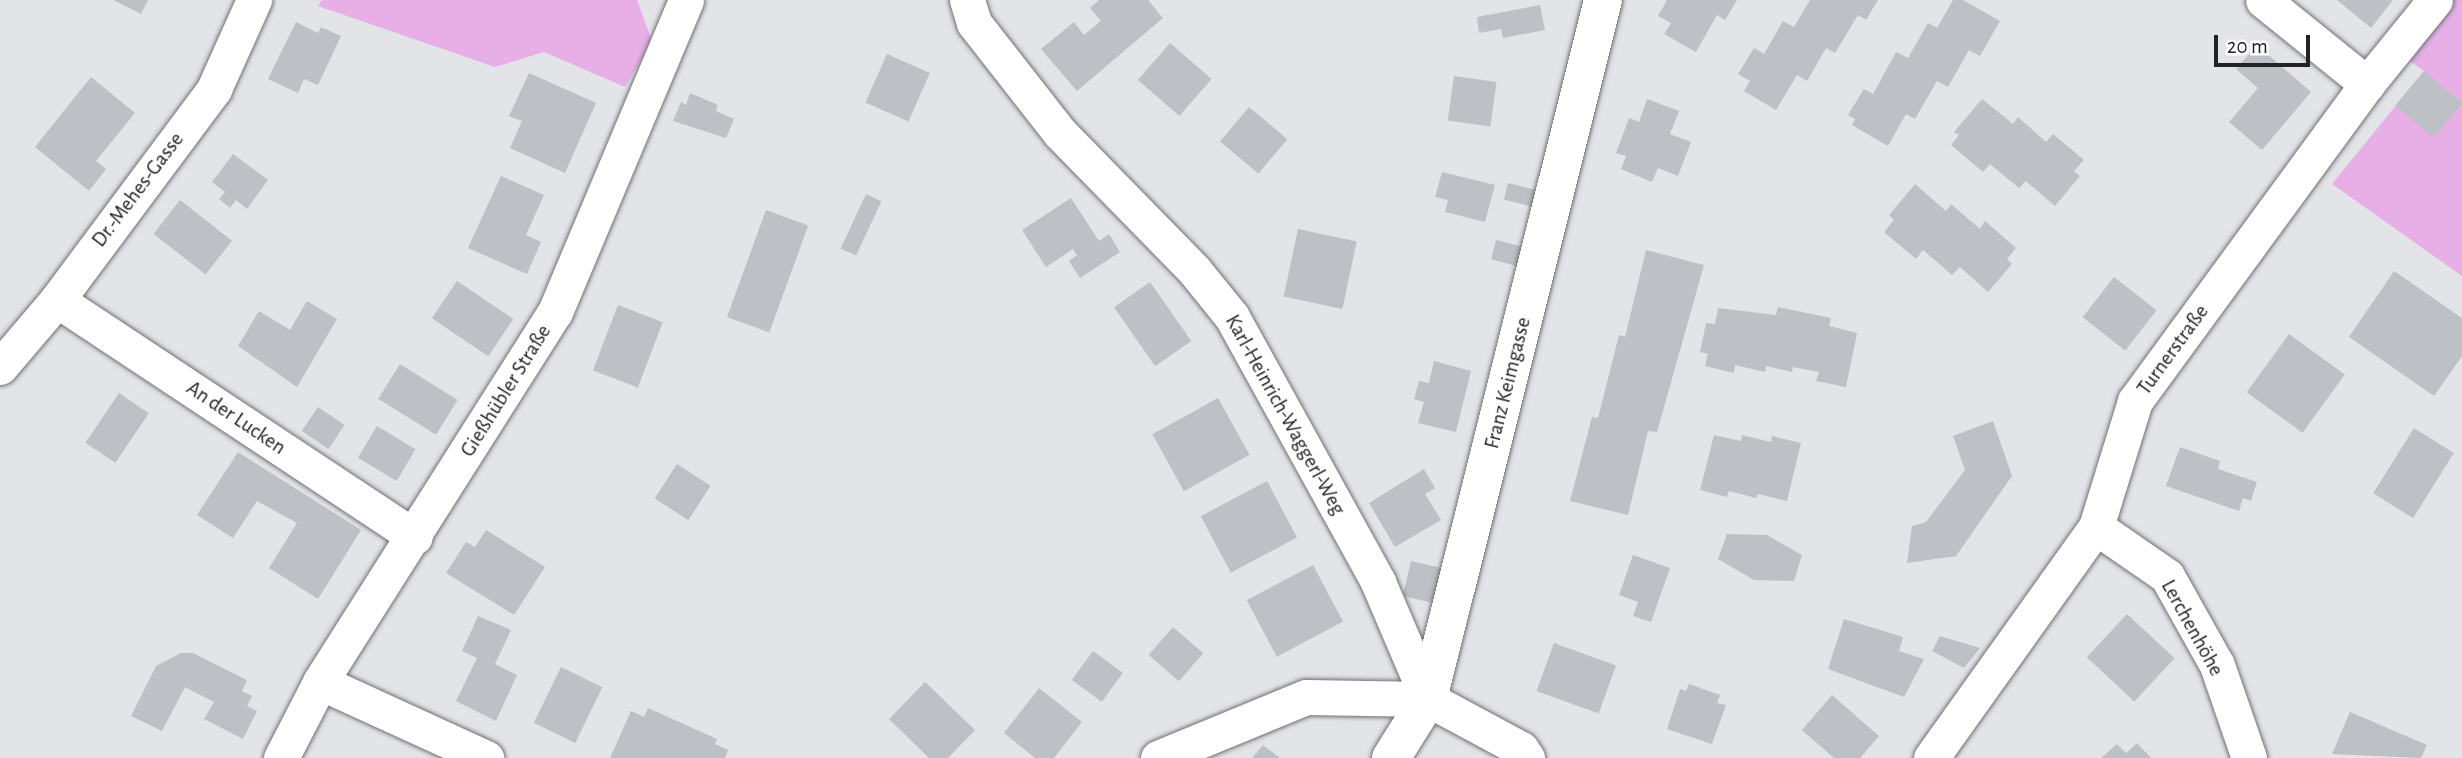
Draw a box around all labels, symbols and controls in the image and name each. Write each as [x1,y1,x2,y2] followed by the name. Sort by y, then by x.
[2217,21,2313,65] scale bar
[2227,36,2268,57] text: 20 m
[87,128,189,252] street label: Dr.-Mehes-Gasse
[2132,300,2214,400] street label: Turnerstraße
[1219,310,1351,520] street label: Karl-Heinrich-Waggerl-Weg
[1479,315,1537,451] street label: Franz Keimgasse
[455,320,557,462] street label: Gießhübler Straße
[182,376,290,460] street label: An der Lucken
[2155,575,2229,681] street label: Lerchenhöhe

